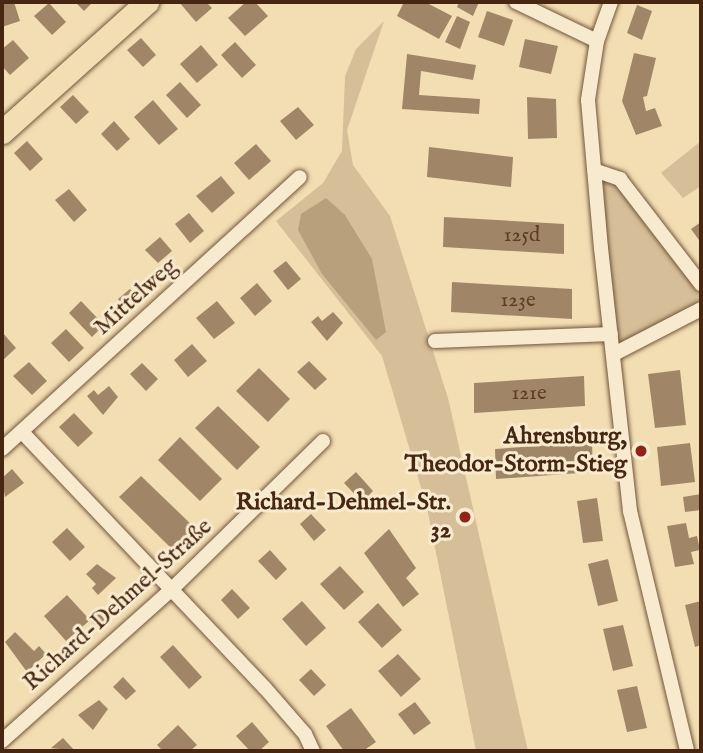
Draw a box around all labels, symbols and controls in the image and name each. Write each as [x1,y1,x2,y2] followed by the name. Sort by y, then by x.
[504,223,540,249] house number: 125d
[88,252,184,342] street label: Mittelweg
[500,288,536,314] house number: 123e
[511,381,547,407] house number: 121e
[404,423,627,479] place label: Ahrensburg, Theodor-Storm-Stieg
[633,443,649,459] marker: Ahrensburg, Theodor-Storm-Stieg
[236,489,451,545] place label: Richard-Dehmel-Str. 32
[457,509,473,525] marker: Richard-Dehmel-Str. 32
[18,513,218,697] street label: Richard-Dehmel-Straße

